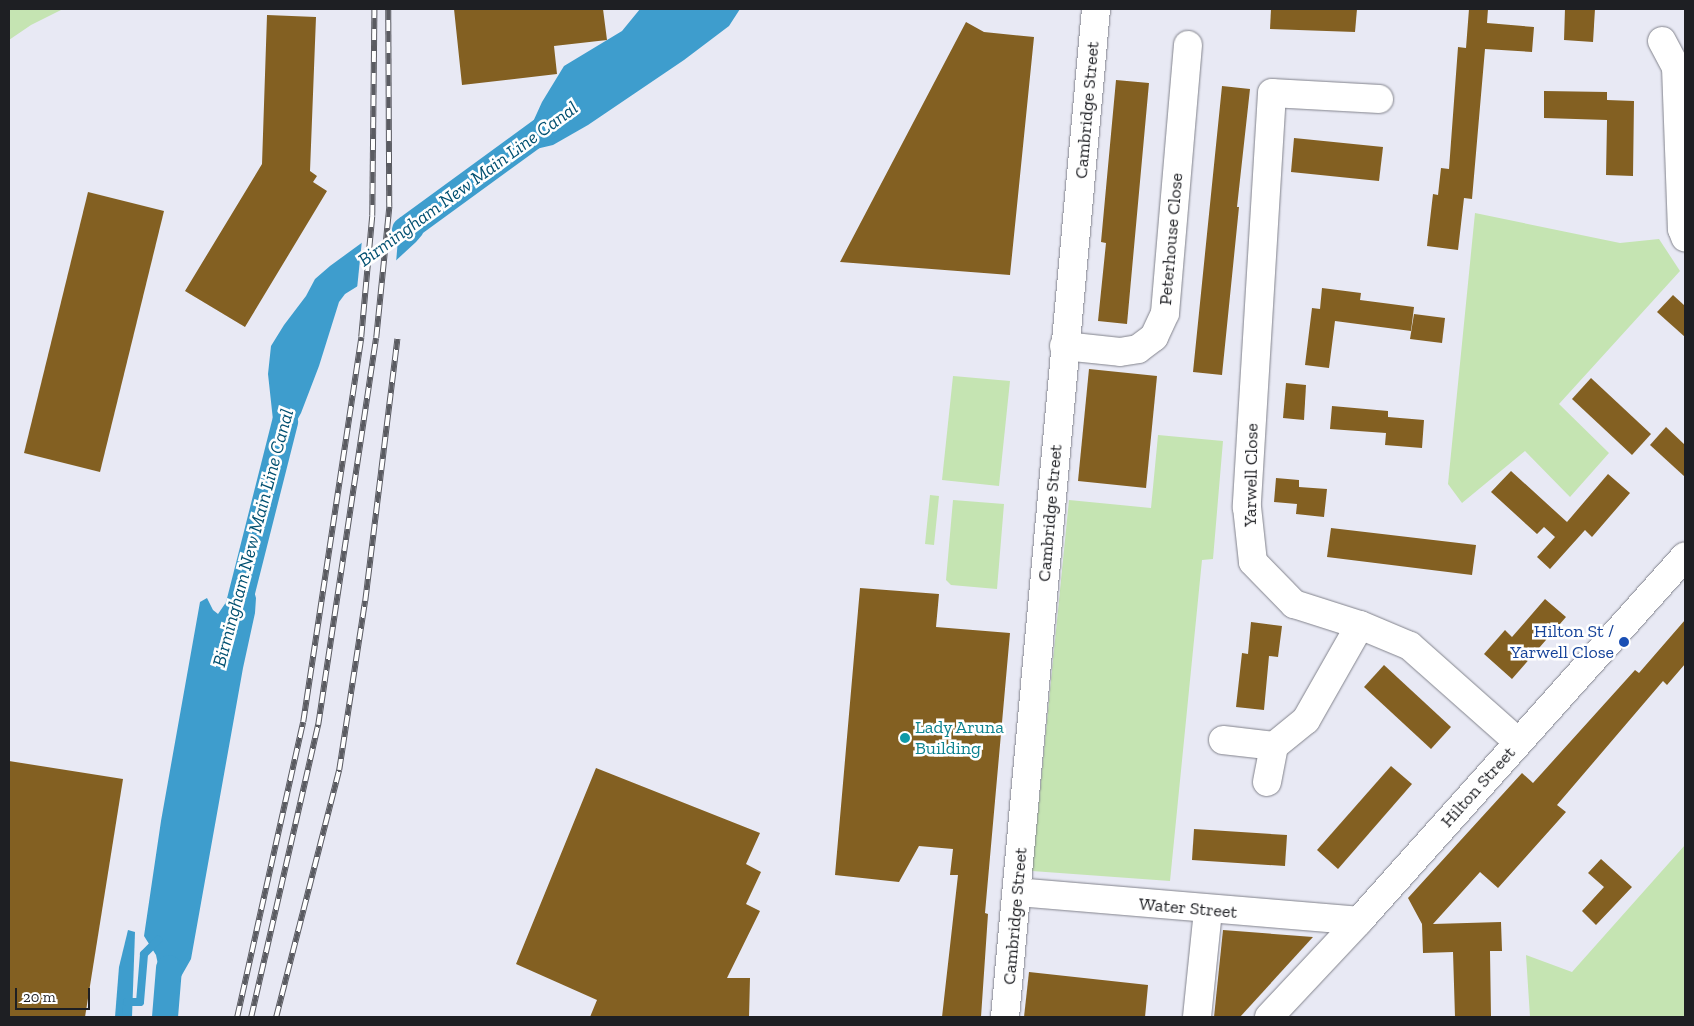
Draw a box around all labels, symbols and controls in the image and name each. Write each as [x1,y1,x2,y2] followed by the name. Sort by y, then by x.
[1070,40,1104,180] street label: Cambridge Street
[353,96,583,272] water label: Birmingham New Main Line Canal
[1154,172,1188,306] street label: Peterhouse Close
[207,406,299,670] water label: Birmingham New Main Line Canal
[1239,423,1263,527] street label: Yarwell Close
[1033,443,1067,583] street label: Cambridge Street
[1510,621,1614,664] place label: Hilton St / Yarwell Close
[1618,636,1630,648] marker: Hilton St / Yarwell Close
[915,717,1005,760] place label: Lady Aruna Building
[899,732,911,744] marker: Lady Aruna Building
[1436,742,1520,832] street label: Hilton Street
[998,846,1032,986] street label: Cambridge Street
[1138,893,1238,923] street label: Water Street
[18,978,92,1010] scale bar
[23,988,56,1006] text: 20 m

